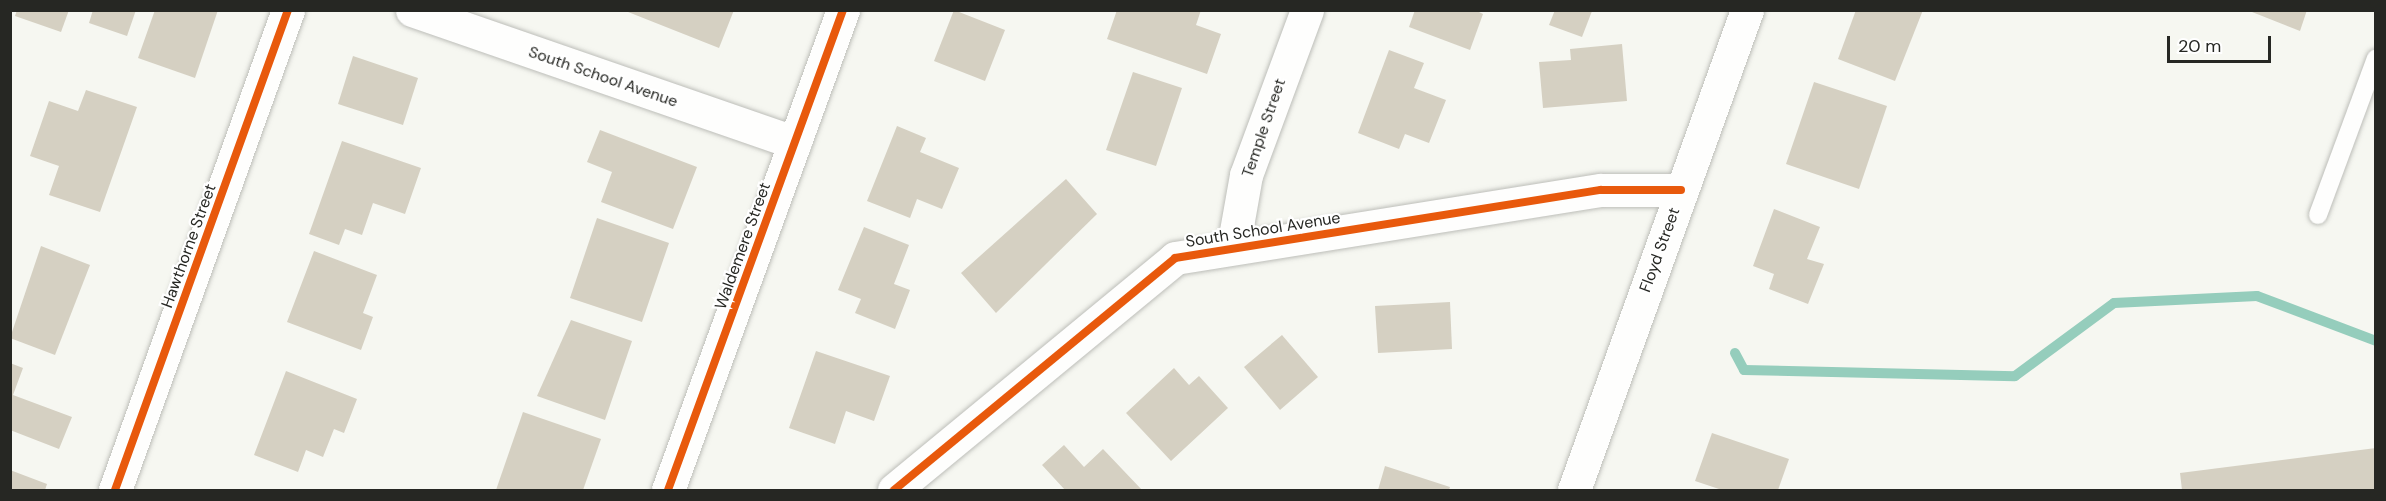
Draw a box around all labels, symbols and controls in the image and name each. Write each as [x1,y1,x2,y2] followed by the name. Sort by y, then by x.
[2170,24,2274,62] scale bar
[2178,34,2221,58] text: 20 m
[526,42,680,112] street label: South School Avenue
[1238,76,1290,180] street label: Temple Street
[711,180,775,312] street label: Waldemere Street
[158,181,220,311] street label: Hawthorne Street
[1636,205,1684,295] street label: Floyd Street
[1184,208,1342,252] street label: South School Avenue

